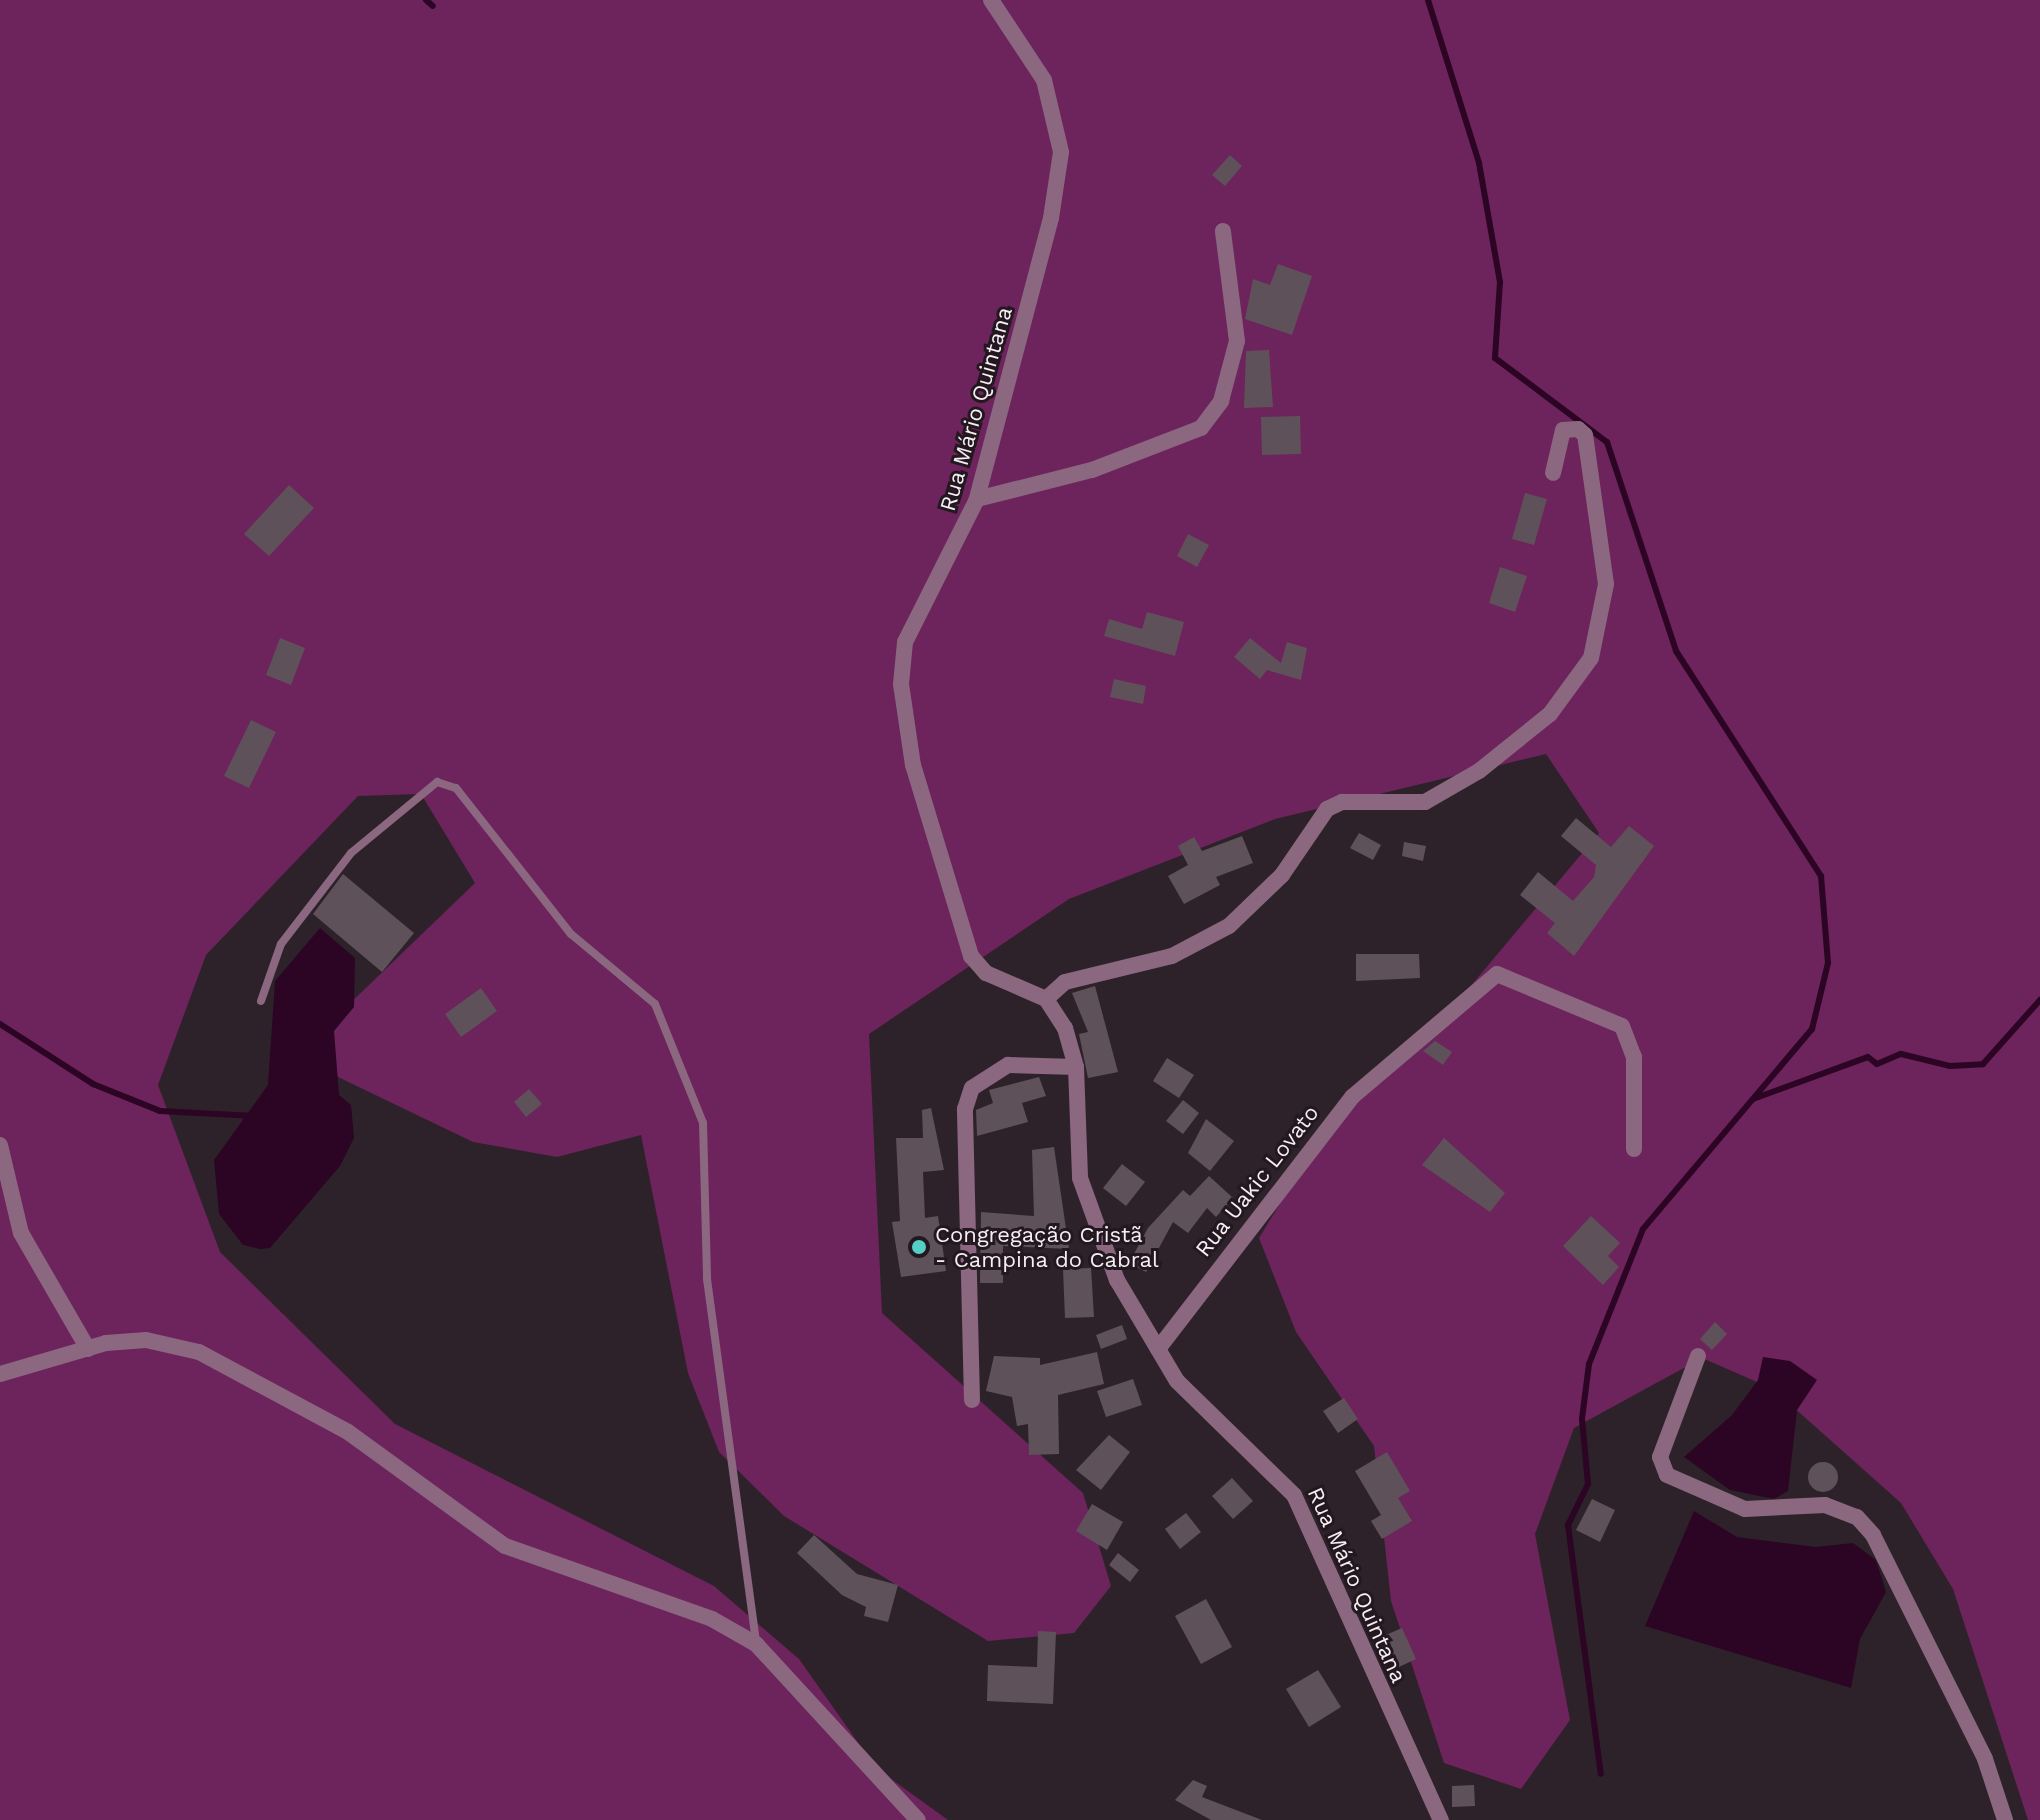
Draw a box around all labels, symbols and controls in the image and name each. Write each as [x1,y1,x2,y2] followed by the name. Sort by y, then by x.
[934,304,1018,514] street label: Rua Mário Quintana
[1190,1100,1324,1262] street label: Rua Uakic Lovato
[935,1221,1159,1272] place label: Congregação Cristã - Campina do Cabral
[910,1238,928,1256] marker: Congregação Cristã - Campina do Cabral
[1302,1483,1412,1687] street label: Rua Mário Quintana

